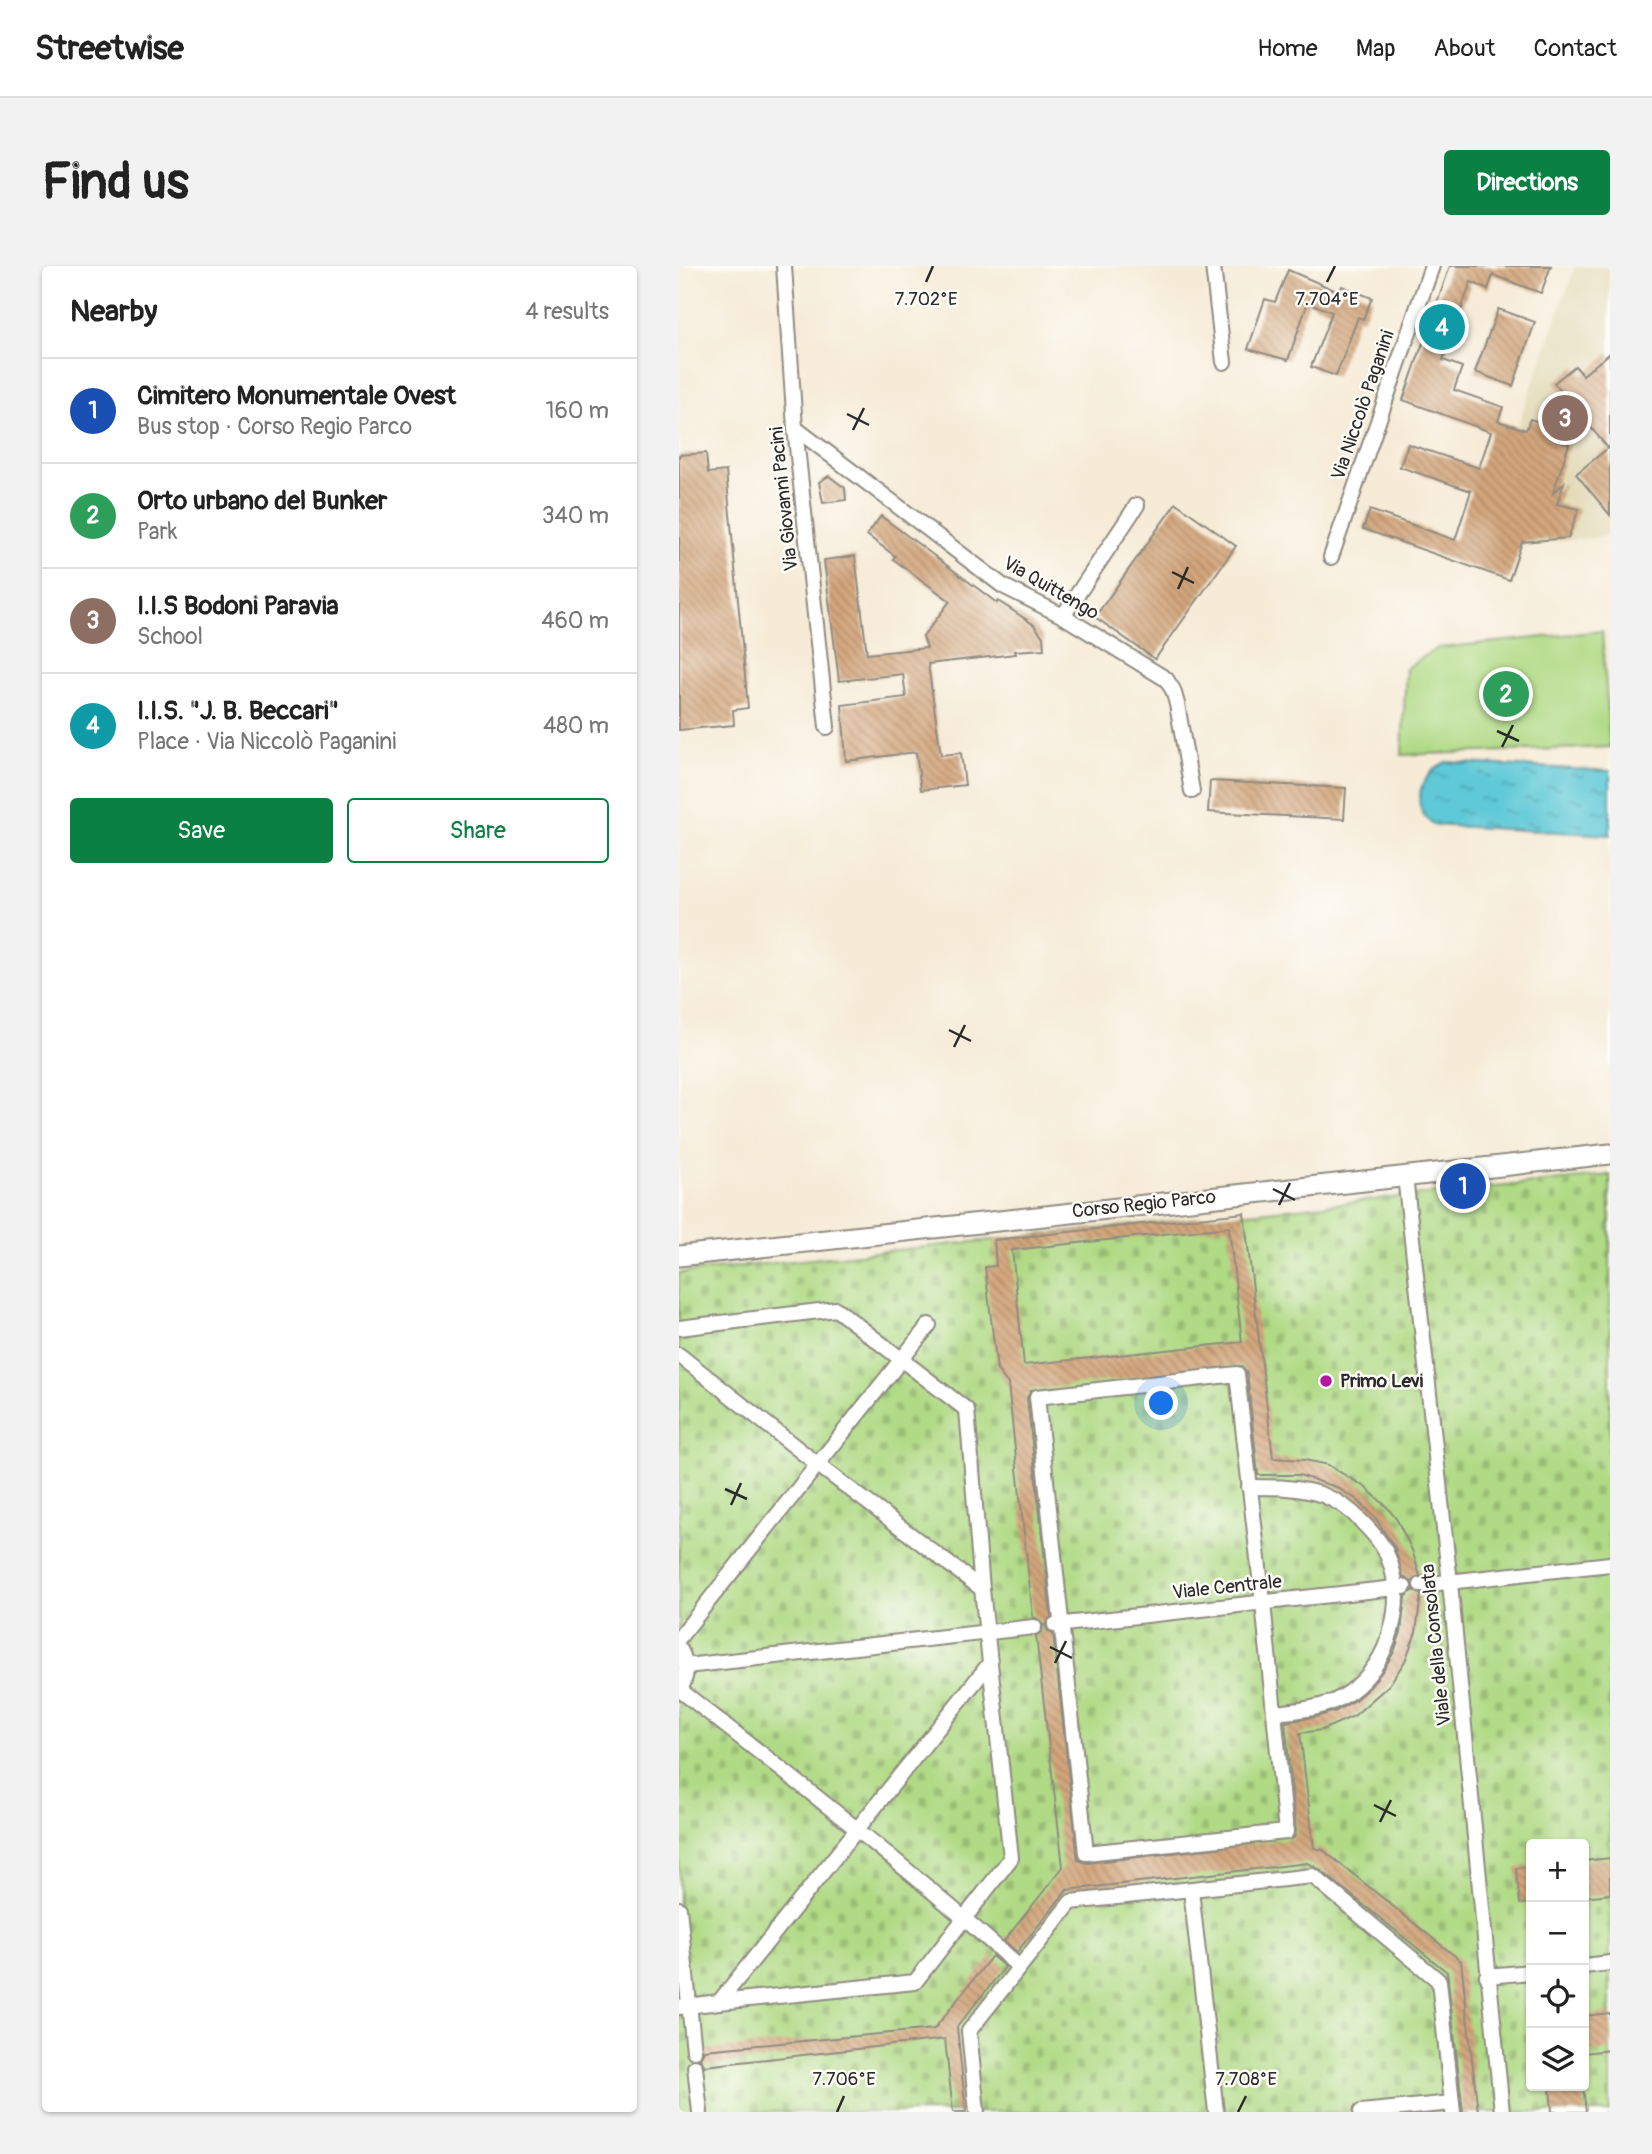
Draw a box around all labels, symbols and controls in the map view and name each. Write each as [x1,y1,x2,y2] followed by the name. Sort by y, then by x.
[35,28,184,69] text: Streetwise
[1257,34,1318,63] text: Home
[1356,34,1396,63] text: Map
[1434,34,1496,63] text: About
[1534,34,1617,63] text: Contact
[1444,150,1610,215] button: Directions
[42,152,189,213] text: Find us
[895,288,957,311] text: 7.702°E
[1296,288,1358,311] text: 7.704°E
[70,293,157,330] text: Nearby
[525,297,609,326] text: 4 results
[1419,301,1465,353] pin: 4
[1326,327,1400,483] street label: Via Niccolò Paganini
[137,380,456,412] text: Cimitero Monumentale Ovest
[1542,392,1588,444] pin: 3
[89,396,98,425] text: 1
[545,396,609,425] text: 160 m
[137,412,412,441] text: Bus stop · Corso Regio Parco
[764,426,804,572] street label: Via Giovanni Pacini
[137,485,387,517] text: Orto urbano del Bunker
[87,501,99,530] text: 2
[542,501,609,530] text: 340 m
[137,517,177,546] text: Park
[999,551,1103,625] street label: Via Quittengo
[137,590,339,622] text: I.I.S Bodoni Paravia
[87,606,99,635] text: 3
[541,606,609,635] text: 460 m
[137,622,203,651] text: School
[1483,668,1529,720] pin: 2
[137,695,339,727] text: I.I.S. "J. B. Beccari"
[86,711,100,740] text: 4
[543,711,609,740] text: 480 m
[137,727,396,756] text: Place · Via Niccolò Paganini
[70,798,333,863] button: Save
[347,798,609,863] button: Share
[1440,1160,1486,1212] pin: 1
[1071,1185,1217,1223] street label: Corso Regio Parco
[1340,1369,1424,1393] place label: Primo Levi
[1318,1373,1334,1389] marker: Primo Levi
[1144,1386,1178,1420] your location
[1416,1563,1456,1727] street label: Viale della Consolata
[1171,1569,1284,1605] street label: Viale Centrale
[1526,1839,1589,2091] map controls
[1526,1839,1589,1902] button: +
[1526,1902,1589,1965] button: −
[1526,1965,1589,2028] button: locate
[1526,2028,1589,2091] button: layers
[813,2068,876,2091] text: 7.706°E
[1215,2068,1277,2091] text: 7.708°E

